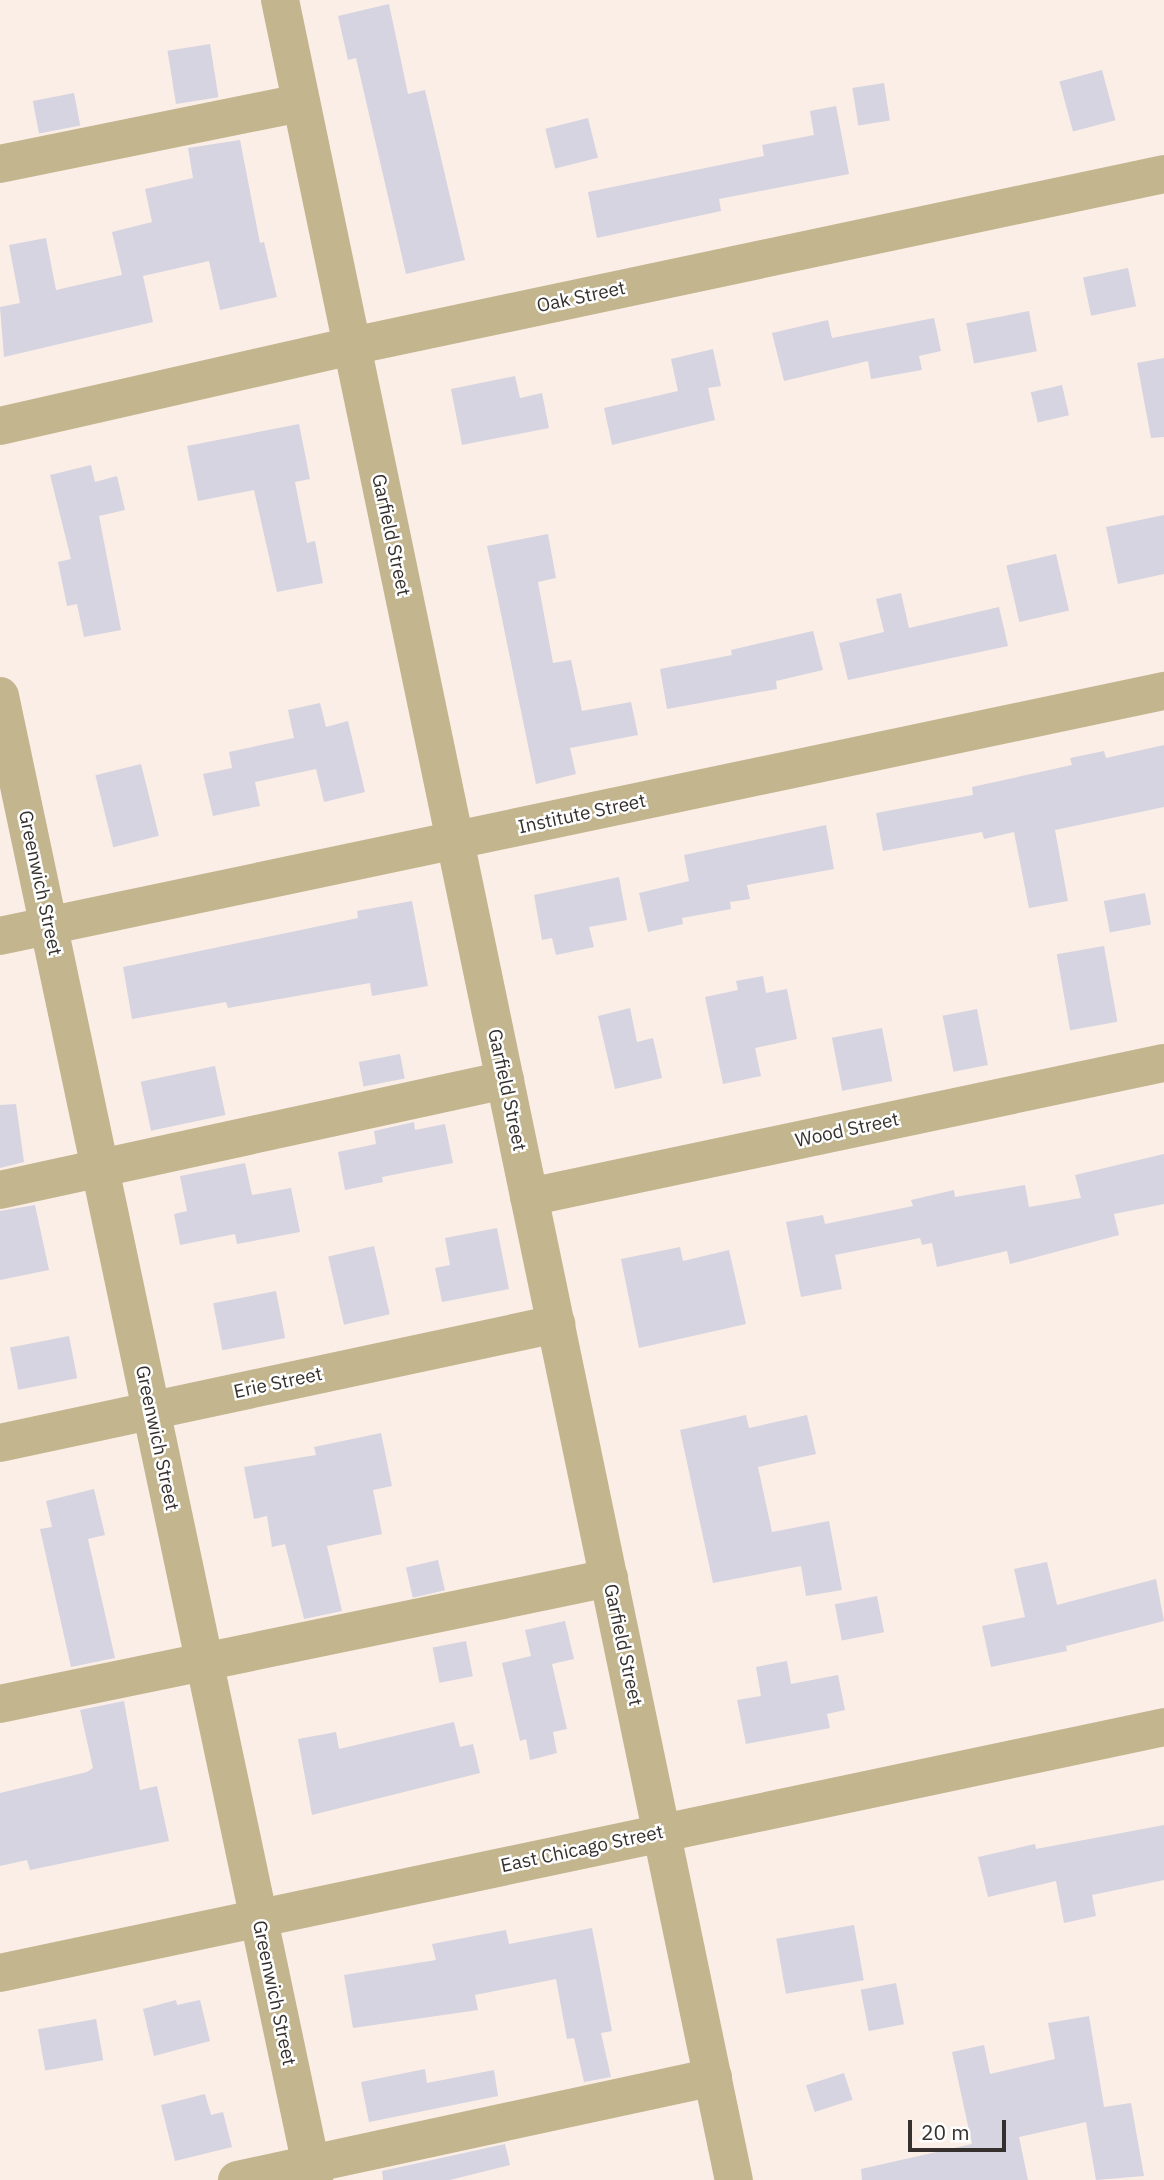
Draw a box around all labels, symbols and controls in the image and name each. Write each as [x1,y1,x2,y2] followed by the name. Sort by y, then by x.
[535,276,627,318] street label: Oak Street
[367,472,415,598] street label: Garfield Street
[516,789,648,839] street label: Institute Street
[13,808,67,958] street label: Greenwich Street
[483,1027,531,1153] street label: Garfield Street
[793,1108,901,1152] street label: Wood Street
[130,1363,184,1513] street label: Greenwich Street
[232,1363,324,1403] street label: Erie Street
[599,1582,647,1708] street label: Garfield Street
[499,1821,665,1877] street label: East Chicago Street
[247,1918,301,2068] street label: Greenwich Street
[912,2106,1010,2150] scale bar
[921,2118,970,2146] text: 20 m

